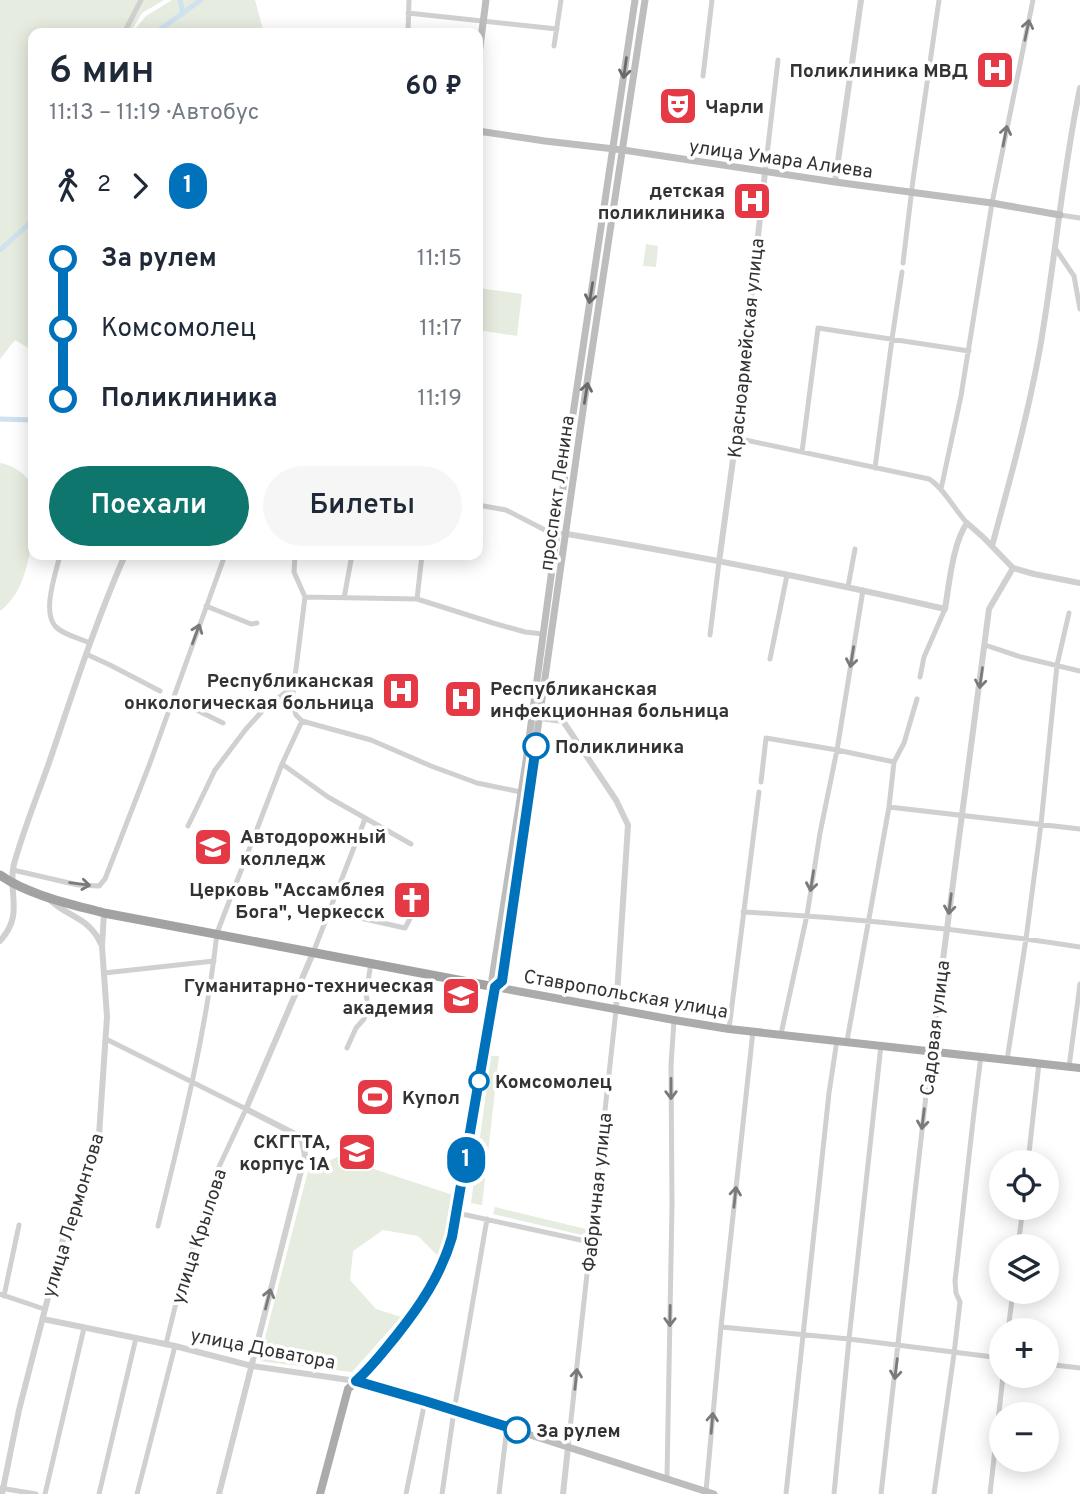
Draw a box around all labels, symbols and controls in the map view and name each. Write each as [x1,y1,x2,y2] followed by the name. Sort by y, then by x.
[1021,19,1034,42] one-way arrow
[49,48,154,97] text: 6 мин
[974,49,1016,91] hospital icon: Поликлиника МВД
[618,56,631,78] one-way arrow
[790,60,968,84] place label: Поликлиника МВД
[405,71,462,104] text: 60 ₽
[657,85,699,127] theatre icon: Чарли
[705,96,764,120] place label: Чарли
[49,99,259,128] text: 11:13 – 11:19 · Автобус
[999,125,1013,148] one-way arrow
[687,135,874,185] street label: улица Умара Алиева
[49,167,87,205] icon: walk
[121,167,159,205] icon: forward
[97,171,111,200] text: 2
[183,171,193,201] text: 1
[598,180,725,226] place label: детская поликлиника
[731,180,773,222] hospital icon: детская поликлиника
[724,237,770,459] street label: Красноармейская улица
[101,243,217,276] text: За рулем
[417,245,462,274] text: 11:15
[584,281,597,303] one-way arrow
[101,313,256,346] text: Комсомолец
[419,315,462,344] text: 11:17
[580,382,593,405] one-way arrow
[101,383,277,416] text: Поликлиника
[417,385,462,414] text: 11:19
[535,414,581,573] street label: проспект Ленина
[49,466,249,546] button: Поехали
[263,466,462,546] button: Билеты
[191,623,204,645] one-way arrow
[845,645,858,668] one-way arrow
[974,666,987,689] one-way arrow
[124,670,374,716] place label: Республиканская онкологическая больница
[380,670,422,712] hospital icon: Республиканская онкологическая больница
[442,678,484,720] hospital icon: Республиканская инфекционная больница
[490,678,729,724] place label: Республиканская инфекционная больница
[523,733,549,759] marker: Поликлиника
[555,736,684,760] place label: Поликлиника
[192,826,234,868] school or university icon: Автодорожный колледж
[240,826,386,872] place label: Автодорожный колледж
[805,869,818,892] one-way arrow
[68,878,91,891] one-way arrow
[189,879,385,925] place label: Церковь "Ассамблея Бога", Черкесск
[391,879,433,921] church icon: Церковь "Ассамблея Бога", Черкесск
[944,892,957,915] one-way arrow
[916,959,956,1097] street label: Садовая улица
[522,965,730,1025] street label: Ставропольская улица
[184,975,434,1021] place label: Гуманитарно-техническая академия
[440,975,482,1017] school or university icon: Гуманитарно-техническая академия
[469,1071,489,1091] marker: Комсомолец
[495,1071,612,1095] place label: Комсомолец
[354,1076,396,1118] sports icon: Купол
[665,1077,678,1100] one-way arrow
[402,1087,460,1111] place label: Купол
[916,1107,929,1129] one-way arrow
[578,1111,618,1273] street label: Фабричная улица
[38,1131,110,1300] street label: улица Лермонтова
[239,1131,330,1177] place label: СКГГТА, корпус 1А
[336,1131,378,1173] school or university icon: СКГГТА, корпус 1А
[443,1137,489,1183] line badge: 1
[461,1145,471,1175] text: 1
[989,1150,1059,1472] map controls
[989,1150,1059,1220] button: locate
[167,1166,233,1307] street label: улица Крылова
[728,1186,741,1209] one-way arrow
[989,1234,1059,1304] button: layers
[262,1289,275,1311] one-way arrow
[663,1304,677,1327] one-way arrow
[989,1318,1059,1388] button: +
[188,1324,337,1376] street label: улица Доватора
[889,1357,902,1380] one-way arrow
[569,1368,582,1391] one-way arrow
[989,1402,1059,1472] button: −
[706,1412,719,1435] one-way arrow
[504,1417,530,1443] marker: За рулем
[536,1420,621,1444] place label: За рулем

